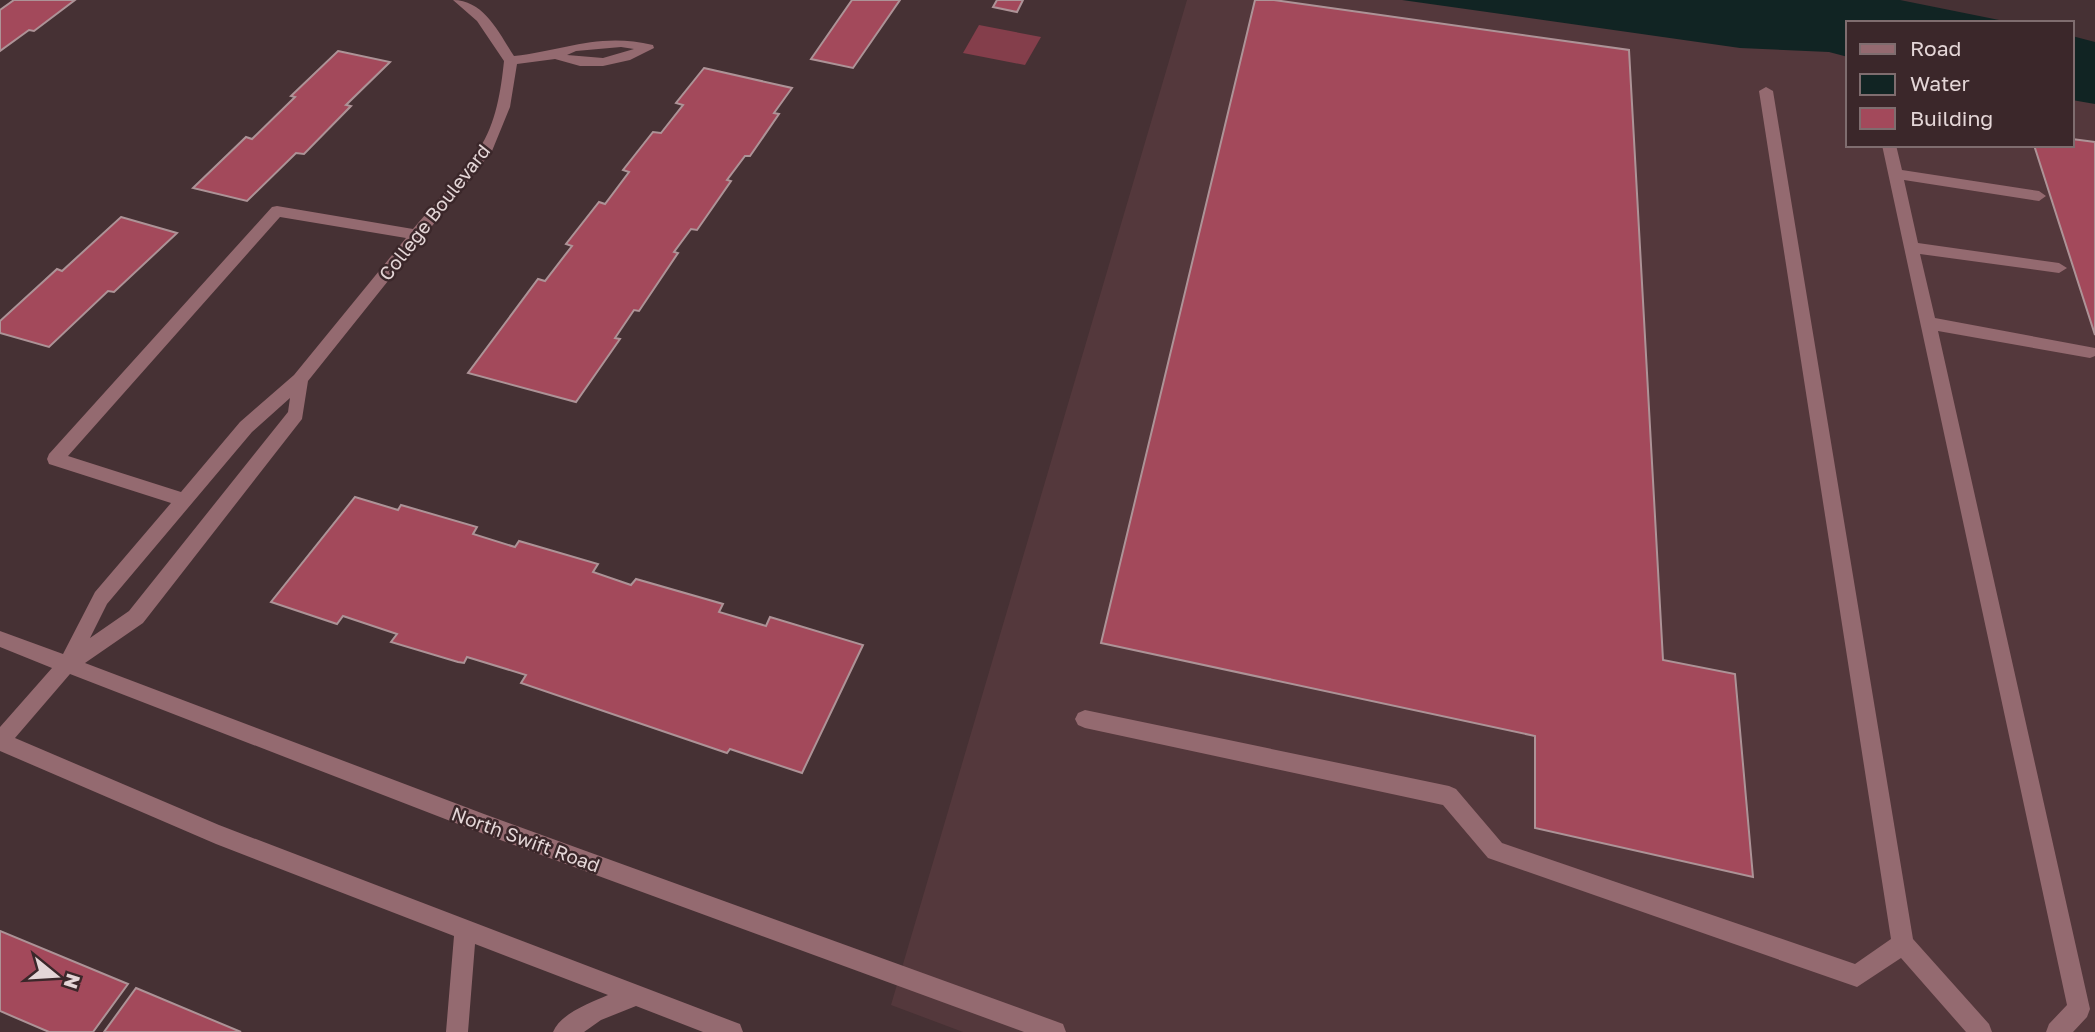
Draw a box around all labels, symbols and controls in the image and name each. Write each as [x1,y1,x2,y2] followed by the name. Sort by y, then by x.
[1846,21,2074,147] legend
[1910,35,1961,61] text: Road
[1910,70,1970,96] text: Water
[1910,105,1993,131] text: Building
[374,139,494,285] street label: College Boulevard
[449,801,603,877] street label: North Swift Road
[21,941,91,1011] north arrow
[59,971,86,992] text: N

